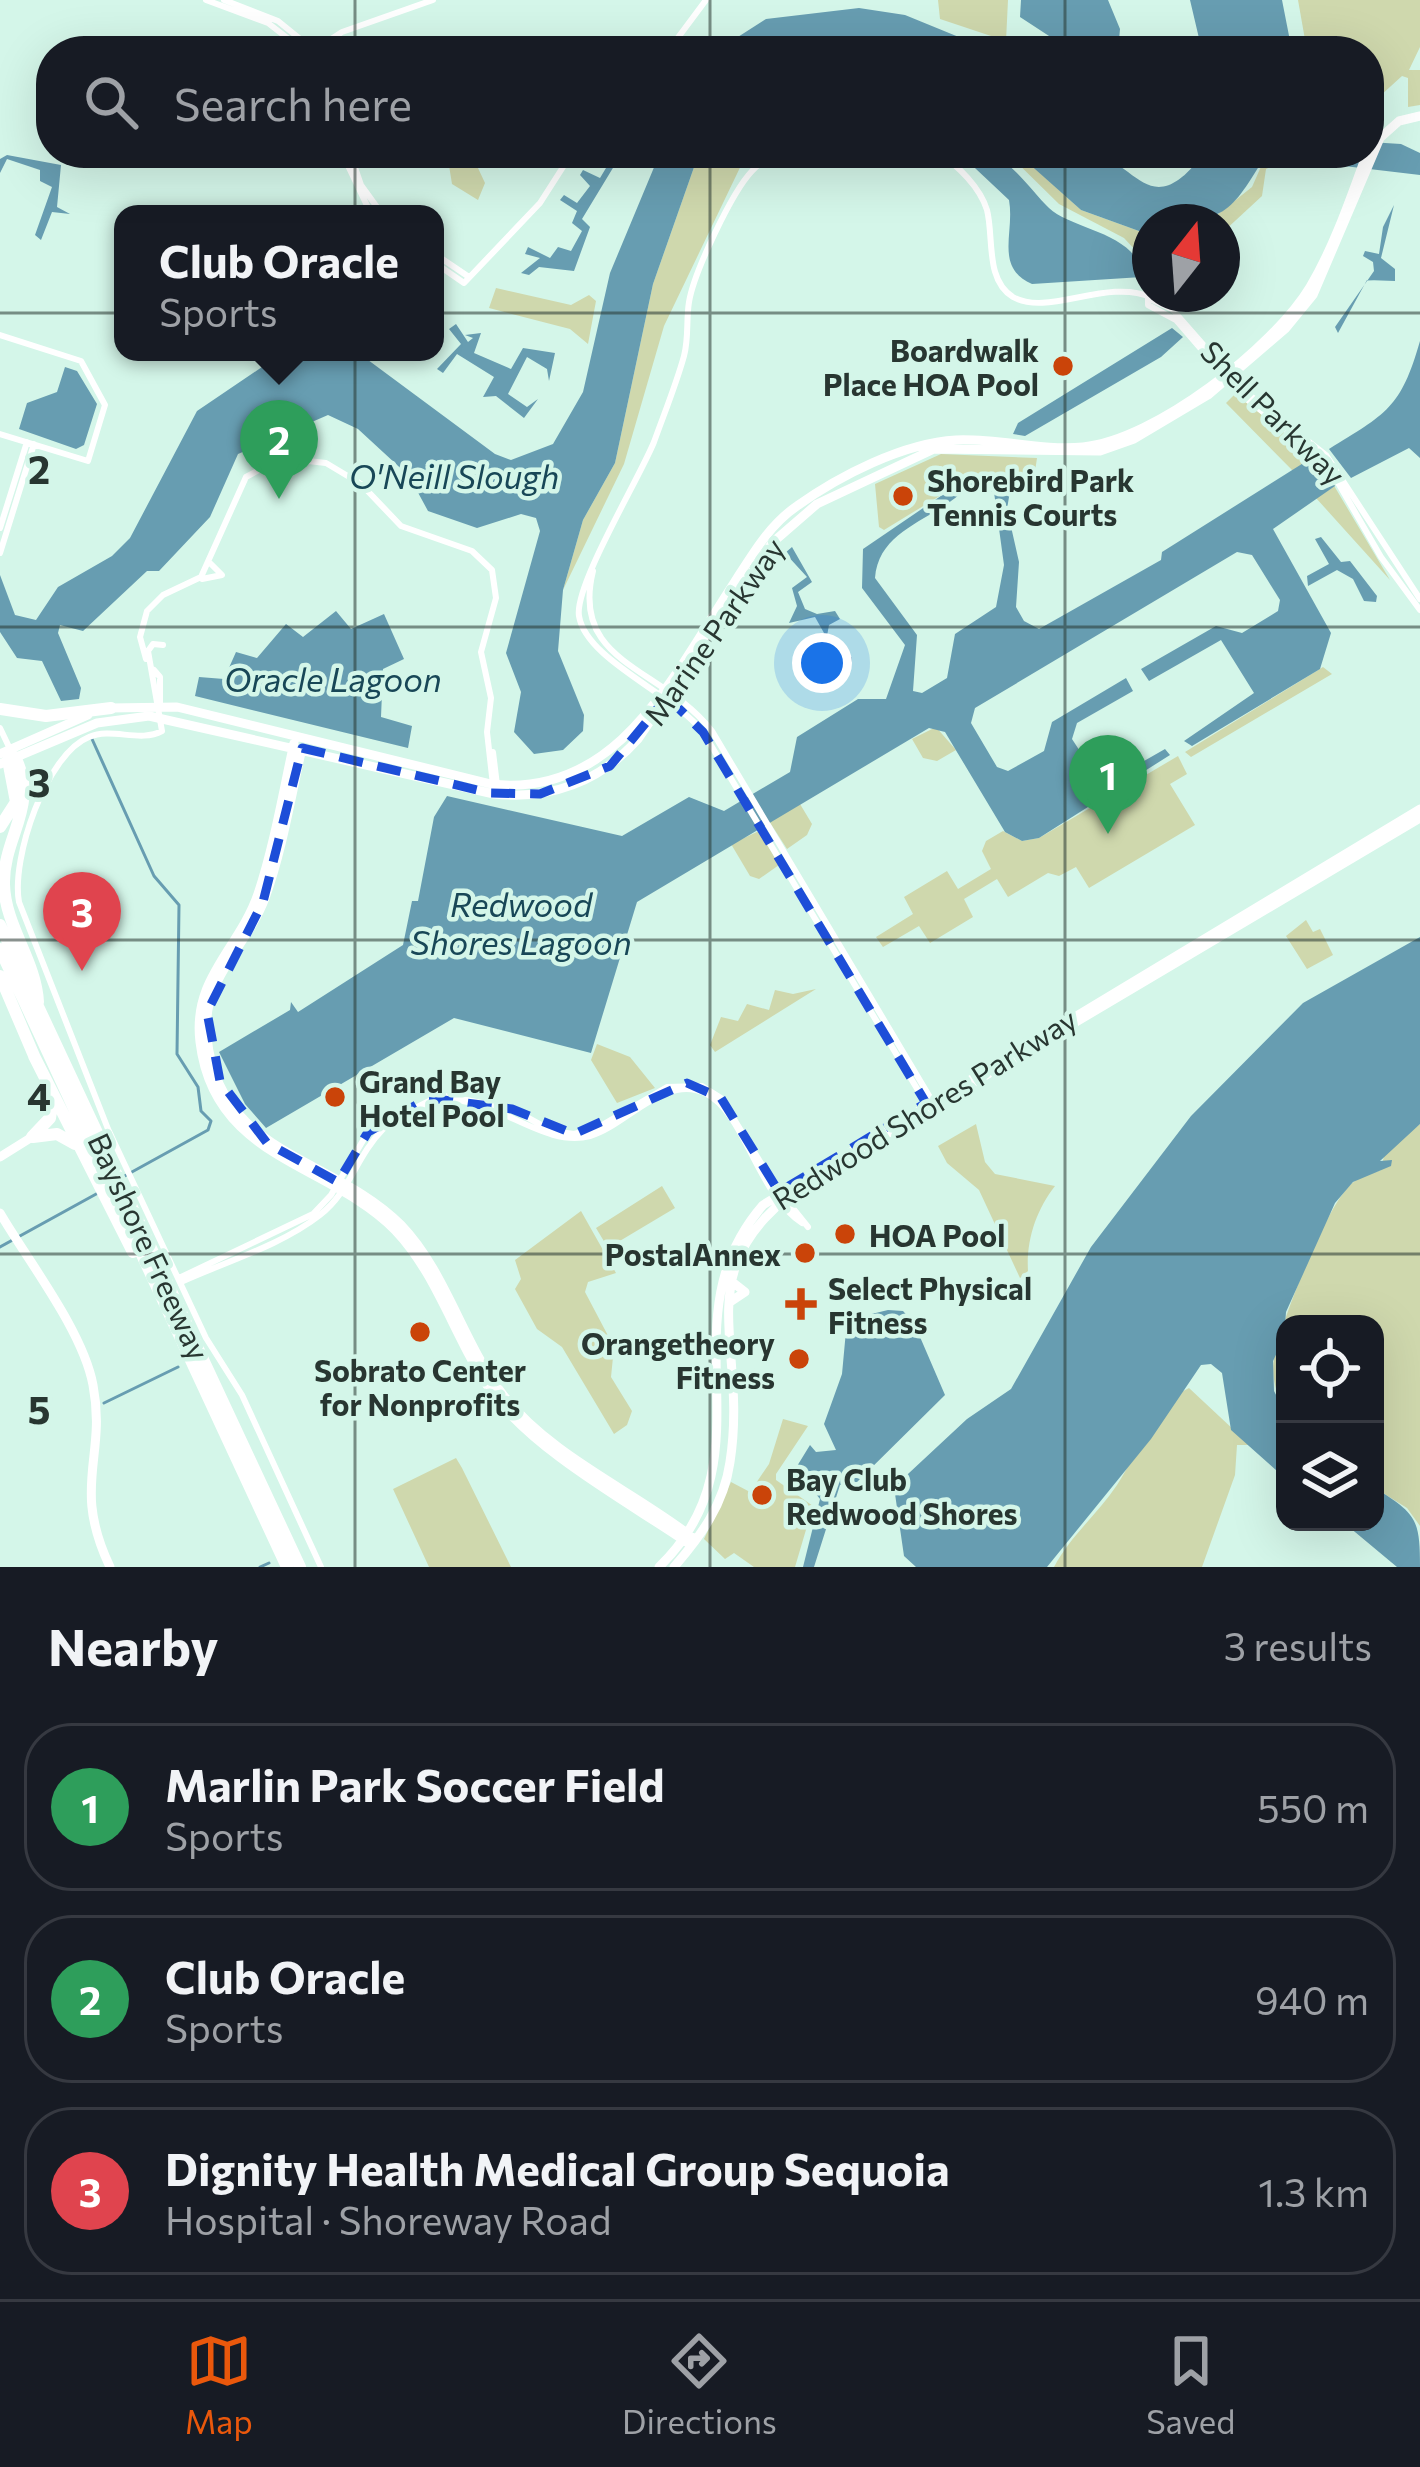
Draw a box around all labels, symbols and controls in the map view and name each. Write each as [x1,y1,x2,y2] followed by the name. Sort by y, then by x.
[36,36,1384,168] search box
[78,69,144,135] icon: search
[174,75,412,130] text: Search here
[1132,204,1240,312] north arrow
[114,205,444,361] popup
[159,232,399,287] text: Club Oracle
[159,287,277,335] text: Sports
[823,331,1039,402] place label: Boardwalk Place HOA Pool
[1194,332,1354,492] street label: Shell Parkway
[1050,353,1076,379] marker: Boardwalk Place HOA Pool
[240,400,318,499] pin: 2
[28,444,50,492] text: 2
[349,455,559,496] water label: O'Neill Slough
[927,461,1134,532] place label: Shorebird Park Tennis Courts
[890,483,916,509] marker: Shorebird Park Tennis Courts
[635,530,791,732] street label: Marine Parkway
[792,633,852,693] your location
[224,658,442,699] water label: Oracle Lagoon
[1069,735,1147,834] pin: 1
[28,757,50,805] text: 3
[43,872,121,971] pin: 3
[410,883,632,962] water label: Redwood Shores Lagoon
[765,999,1083,1217] street label: Redwood Shores Parkway
[359,1062,505,1133] place label: Grand Bay Hotel Pool
[27,1071,51,1119] text: 4
[322,1084,348,1110] marker: Grand Bay Hotel Pool
[81,1127,219,1365] street label: Bayshore Freeway
[869,1216,1005,1253] place label: HOA Pool
[832,1221,858,1247] marker: HOA Pool
[605,1235,781,1272] place label: PostalAnnex
[792,1240,818,1266] marker: PostalAnnex
[828,1269,1032,1340] place label: Select Physical Fitness
[785,1288,817,1320] marker: Select Physical Fitness
[1276,1315,1384,1531] map controls
[1276,1315,1384,1423] button: locate
[407,1319,433,1345] marker: Sobrato Center for Nonprofits
[581,1324,776,1395] place label: Orangetheory Fitness
[786,1346,812,1372] marker: Orangetheory Fitness
[314,1351,526,1422] place label: Sobrato Center for Nonprofits
[28,1384,50,1432] text: 5
[1276,1423,1384,1531] button: layers
[786,1460,1017,1531] place label: Bay Club Redwood Shores
[749,1482,775,1508] marker: Bay Club Redwood Shores
[48,1614,218,1677] text: Nearby
[1224,1621,1372,1669] text: 3 results
[165,1756,665,1811] text: Marlin Park Soccer Field
[81,1783,99,1831] text: 1
[1257,1783,1369,1831] text: 550 m
[165,1811,284,1859] text: Sports
[165,1948,405,2003] text: Club Oracle
[79,1975,101,2023] text: 2
[1255,1975,1369,2023] text: 940 m
[165,2003,284,2051] text: Sports
[165,2140,950,2195] text: Dignity Health Medical Group Sequoia
[79,2167,101,2215] text: 3
[1258,2167,1369,2215] text: 1.3 km
[165,2195,611,2243] text: Hospital · Shoreway Road
[185,2328,253,2441] tab: Map
[622,2328,777,2441] tab: Directions
[1146,2328,1235,2441] tab: Saved

